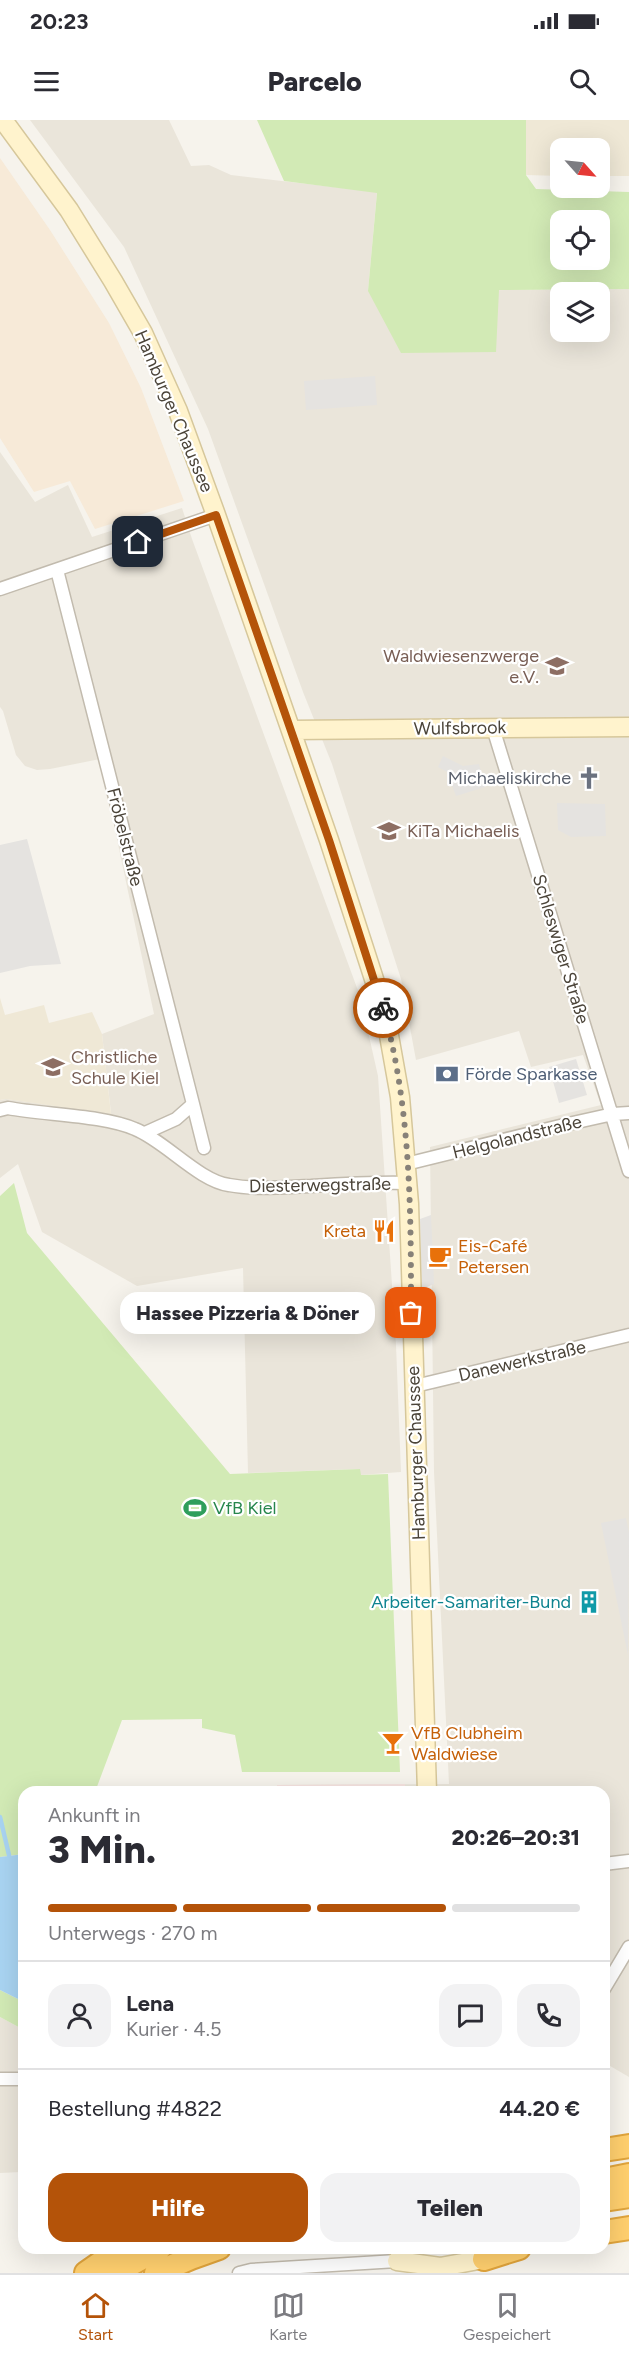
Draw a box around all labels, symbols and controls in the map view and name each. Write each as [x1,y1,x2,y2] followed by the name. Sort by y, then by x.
[30,8,89,35] text: 20:23
[30,65,63,98] icon: menu
[267,65,362,98] text: Parcelo
[566,65,599,98] icon: search
[550,138,610,198] north arrow
[550,138,610,342] map controls
[550,210,610,270] button: locate
[550,282,610,342] button: layers
[130,326,218,496] street label: Hamburger Chaussee
[112,516,163,567] pin
[121,525,154,558] icon: home
[383,645,539,688] place label: Waldwiesenzwerge e.V.
[544,653,570,679] school or university icon: Waldwiesenzwerge e.V.
[414,716,507,740] street label: Wulfsbrook
[576,765,602,791] church icon: Michaeliskirche
[448,767,571,789] place label: Michaeliskirche
[102,785,148,889] street label: Fröbelstraße
[376,818,402,844] school or university icon: KiTa Michaelis
[407,820,519,842] place label: KiTa Michaelis
[528,872,594,1027] street label: Schleswiger Straße
[353,978,413,1038] courier
[367,992,400,1025] icon: bike
[71,1046,159,1089] place label: Christliche Schule Kiel
[40,1054,66,1080] school or university icon: Christliche Schule Kiel
[434,1061,460,1087] bank icon: Förde Sparkasse
[465,1063,597,1085] place label: Förde Sparkasse
[450,1110,584,1164] street label: Helgolandstraße
[249,1173,391,1197] street label: Diesterwegstraße
[371,1218,397,1244] restaurant icon: Kreta
[323,1220,366,1242] place label: Kreta
[458,1235,529,1278] place label: Eis-Café Petersen
[427,1243,453,1269] cafe icon: Eis-Café Petersen
[385,1287,436,1338] pin
[120,1292,375,1334] callout: Hassee Pizzeria & Döner
[394,1296,427,1329] icon: bag
[136,1301,359,1325] text: Hassee Pizzeria & Döner
[456,1336,588,1386] street label: Danewerkstraße
[402,1365,430,1540] street label: Hamburger Chaussee
[182,1495,208,1521] sports icon: VfB Kiel
[213,1497,277,1519] place label: VfB Kiel
[576,1589,602,1615] building icon: Arbeiter-Samariter-Bund
[371,1591,571,1613] place label: Arbeiter-Samariter-Bund
[411,1722,522,1765] place label: VfB Clubheim Waldwiese
[380,1730,406,1756] bar icon: VfB Clubheim Waldwiese
[48,1803,140,1827] text: Ankunft in
[452,1824,580,1851] text: 20:26–20:31
[48,1826,156,1873] text: 3 Min.
[48,1921,218,1945] text: Unterwegs · 270 m
[48,1984,111,2047] button: person
[439,1984,502,2047] button: chat
[517,1984,580,2047] button: phone
[126,1990,174,2017] text: Lena
[126,2017,221,2041] text: Kurier · 4.5
[48,2095,222,2122] text: Bestellung #4822
[499,2095,580,2122] text: 44.20 €
[48,2173,308,2242] button: Hilfe
[320,2173,580,2242] button: Teilen
[78,2289,113,2344] tab: Start
[269,2289,307,2344] tab: Karte
[463,2289,551,2344] tab: Gespeichert

